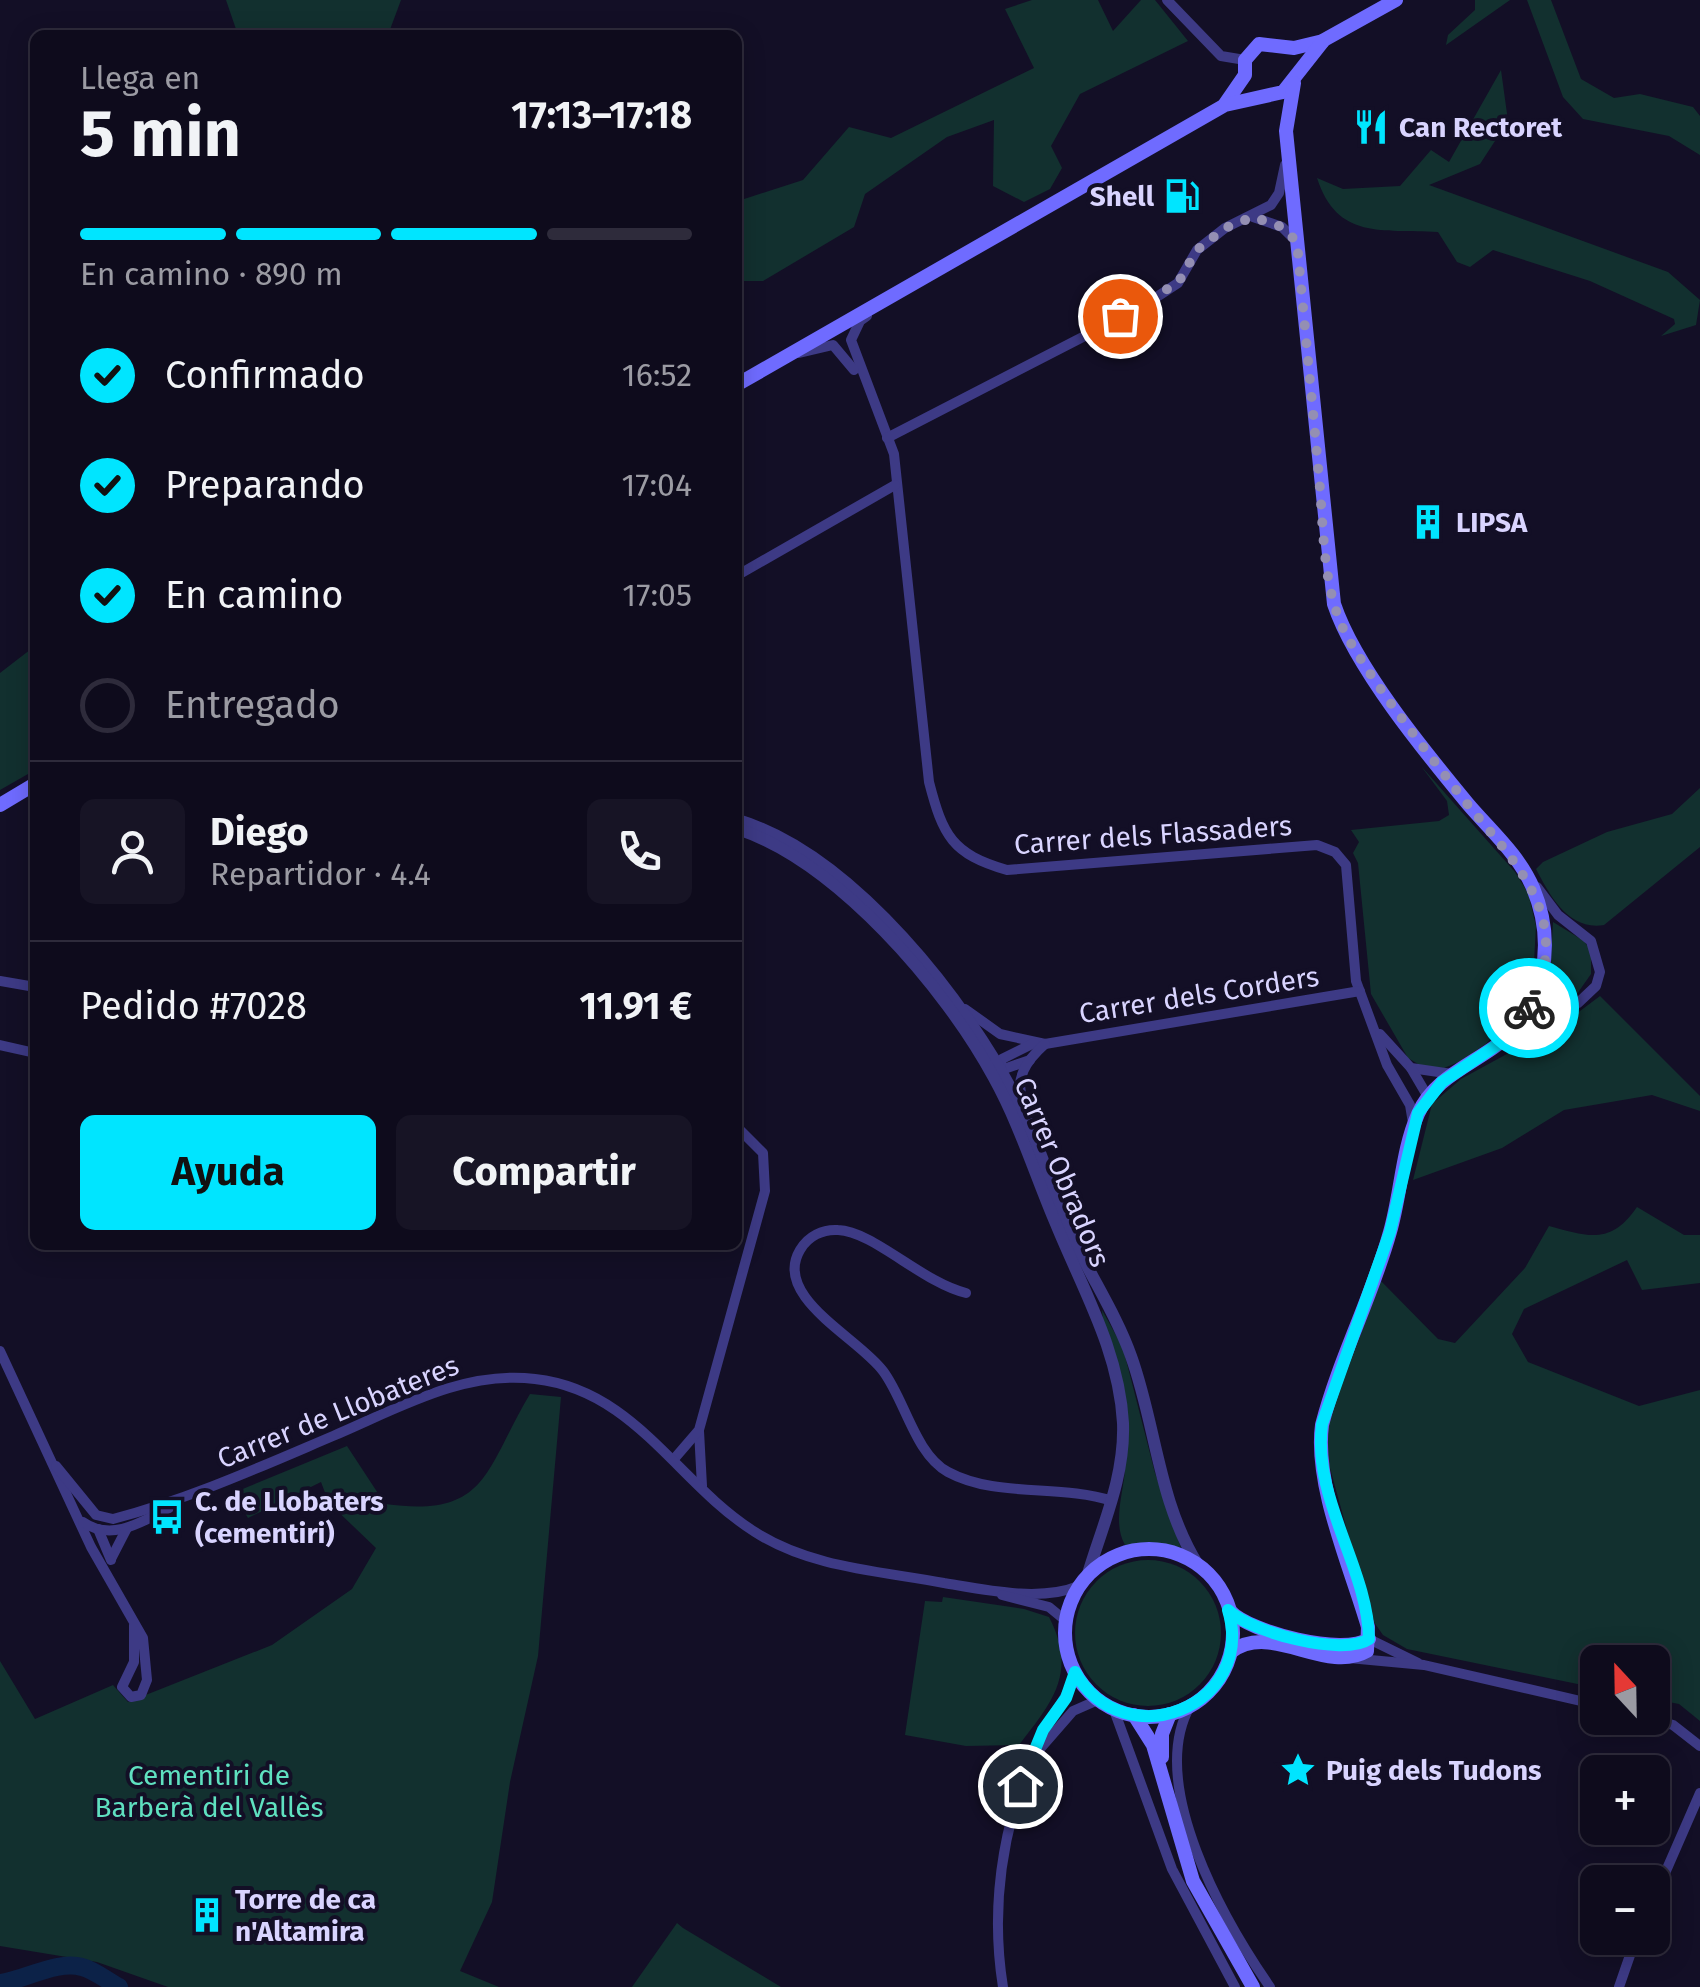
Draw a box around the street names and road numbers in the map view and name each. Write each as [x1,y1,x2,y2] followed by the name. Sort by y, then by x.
[1013,809,1293,861] street label: Carrer dels Flassaders
[1077,960,1321,1030] street label: Carrer dels Corders
[1007,1072,1117,1272] street label: Carrer Obradors
[213,1349,463,1475] street label: Carrer de Llobateres

